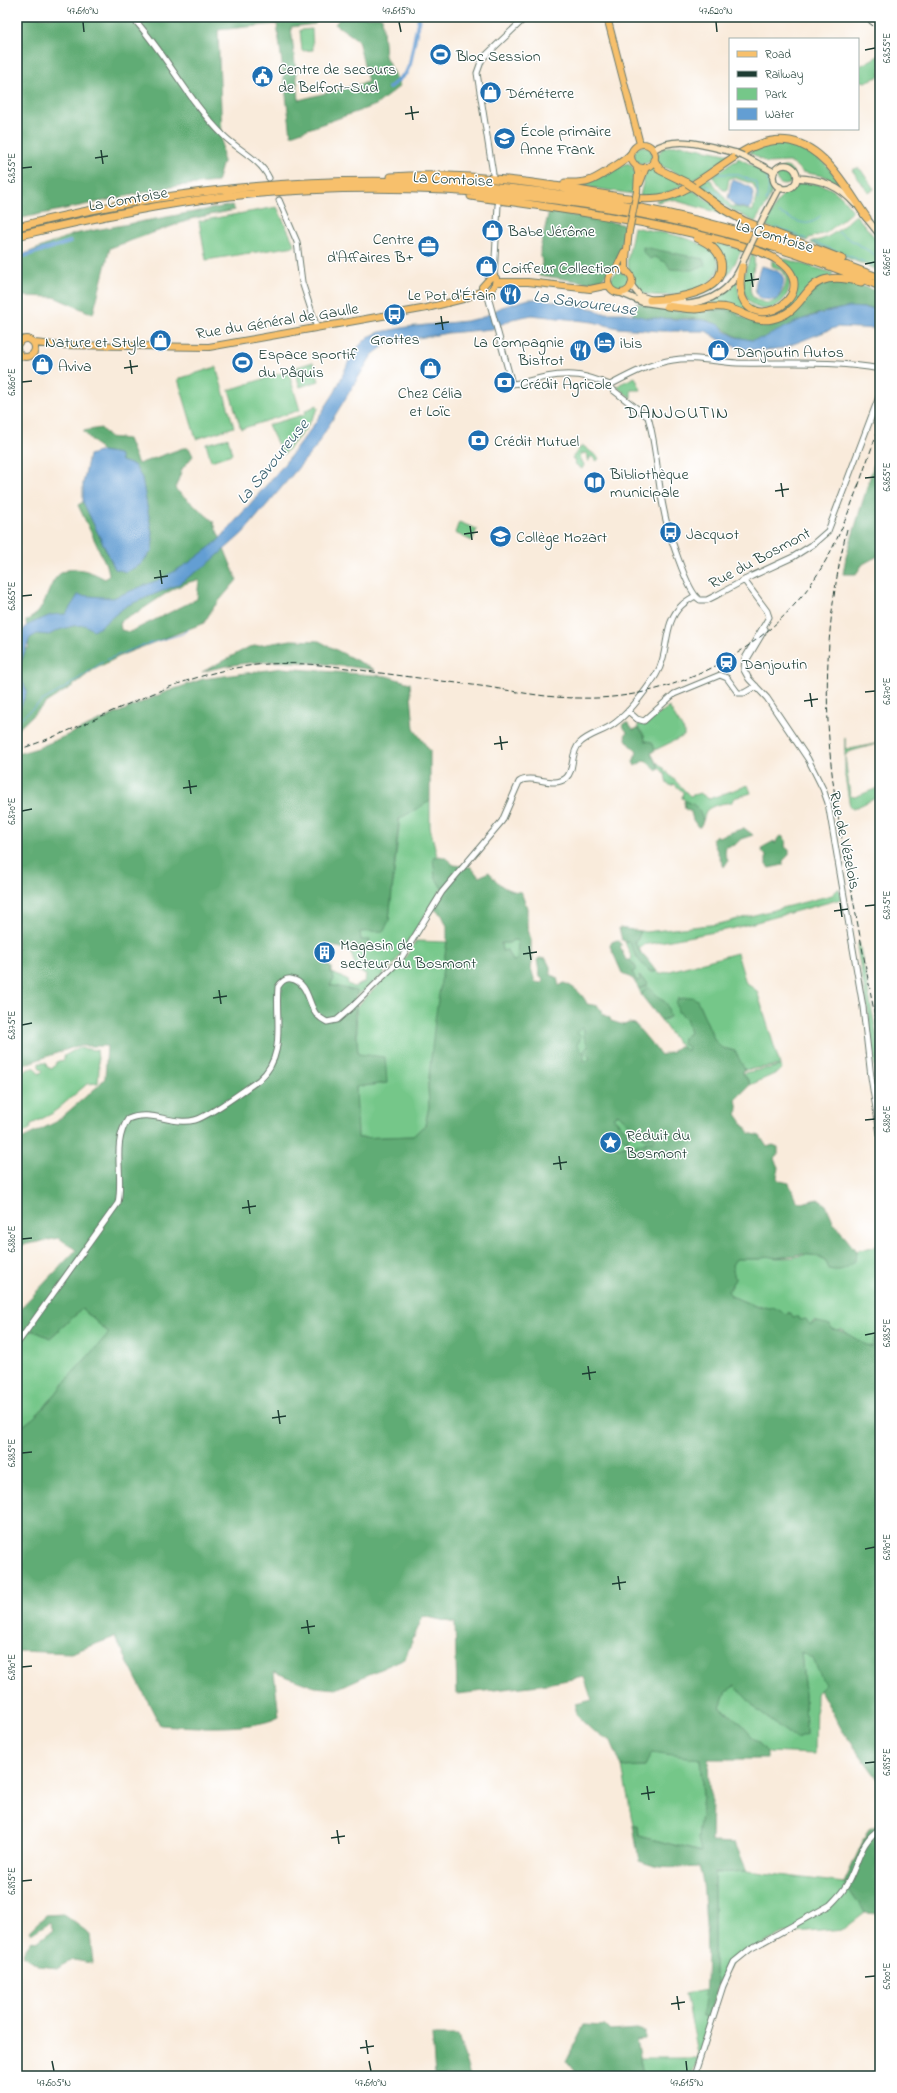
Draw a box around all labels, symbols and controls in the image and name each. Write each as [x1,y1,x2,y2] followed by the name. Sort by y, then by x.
[67,4,99,19] text: 47.610°N
[382,4,416,19] text: 47.615°N
[699,4,733,19] text: 47.620°N
[880,33,895,63] text: 6.855°E
[729,38,859,130] legend
[428,42,454,68] sports icon: Bloc Session
[455,45,541,69] place label: Bloc Session
[765,46,791,64] text: Road
[278,58,396,100] place label: Centre de secours de Belfort-Sud
[249,64,275,90] public building icon: Centre de secours de Belfort-Sud
[765,66,804,85] text: Railway
[478,79,504,105] shop icon: Déméterre
[505,82,575,106] place label: Déméterre
[765,86,787,104] text: Park
[765,106,794,124] text: Water
[520,120,612,162] place label: École primaire Anne Frank
[492,126,518,152] school or university icon: École primaire Anne Frank
[5,153,20,183] text: 6.855°E
[412,166,494,194] street label: La Comtoise
[87,181,171,219] street label: La Comtoise
[733,214,817,260] street label: La Comtoise
[479,217,505,243] shop icon: Babe Jérôme
[507,220,596,244] place label: Babe Jérôme
[327,228,415,270] place label: Centre d'Affaires B+
[416,234,442,260] office icon: Centre d'Affaires B+
[880,248,895,276] text: 6.860°E
[474,254,500,280] shop icon: Coiffeur Collection
[502,257,620,281] place label: Coiffeur Collection
[498,281,524,307] restaurant icon: Le Pot d'Étain
[408,284,496,308] place label: Le Pot d'Étain
[532,284,639,323] water label: La Savoureuse
[194,297,361,347] street label: Rue du Général de Gaulle
[382,301,408,327] bus stop icon: Grottes
[148,328,174,354] shop icon: Nature et Style
[370,328,420,352] place label: Grottes
[591,329,617,355] hotel icon: ibis
[45,331,147,355] place label: Nature et Style
[473,331,565,373] place label: La Compagnie Bistrot
[620,332,642,356] place label: ibis
[567,337,593,363] restaurant icon: La Compagnie Bistrot
[705,338,731,364] shop icon: Danjoutin Autos
[733,341,844,365] place label: Danjoutin Autos
[258,343,358,385] place label: Espace sportif du Pâquis
[229,349,255,375] sports icon: Espace sportif du Pâquis
[29,352,55,378] shop icon: Aviva
[58,355,92,379] place label: Aviva
[417,355,443,381] shop icon: Chez Célia et Loïc
[5,368,20,396] text: 6.860°E
[492,370,518,396] bank icon: Crédit Agricole
[520,373,613,397] place label: Crédit Agricole
[398,382,462,424] place label: Chez Célia et Loïc
[624,401,729,427] district label: DANJOUTIN
[231,413,316,510] water label: La Savoureuse
[466,427,492,453] bank icon: Crédit Mutuel
[494,430,580,454] place label: Crédit Mutuel
[880,462,895,492] text: 6.865°E
[609,463,689,505] place label: Bibliothèque municipale
[581,469,607,495] library icon: Bibliothèque municipale
[658,520,684,546] bus stop icon: Jacquot
[705,521,816,596] street label: Rue du Bosmont
[487,523,513,549] school or university icon: Collège Mozart
[686,523,740,547] place label: Jacquot
[516,526,608,550] place label: Collège Mozart
[5,581,20,611] text: 6.865°E
[714,650,740,676] station icon: Danjoutin
[741,653,807,677] place label: Danjoutin
[880,677,895,705] text: 6.870°E
[822,789,866,892] street label: Rue de Vézelois
[5,797,20,825] text: 6.870°E
[880,891,895,919] text: 6.875°E
[340,934,477,976] place label: Magasin de secteur du Bosmont
[311,940,337,966] building icon: Magasin de secteur du Bosmont
[5,1011,20,1039] text: 6.875°E
[880,1106,895,1133] text: 6.880°E
[625,1124,690,1166] place label: Réduit du Bosmont
[598,1130,624,1156] place icon: Réduit du Bosmont
[5,1226,20,1253] text: 6.880°E
[880,1319,895,1347] text: 6.885°E
[5,1439,20,1467] text: 6.885°E
[880,1534,895,1560] text: 6.890°E
[5,1654,20,1680] text: 6.890°E
[880,1748,895,1776] text: 6.895°E
[5,1867,20,1895] text: 6.895°E
[880,1963,895,1989] text: 6.900°E
[37,2076,71,2091] text: 47.605°N
[355,2076,387,2091] text: 47.610°N
[670,2076,704,2091] text: 47.615°N

